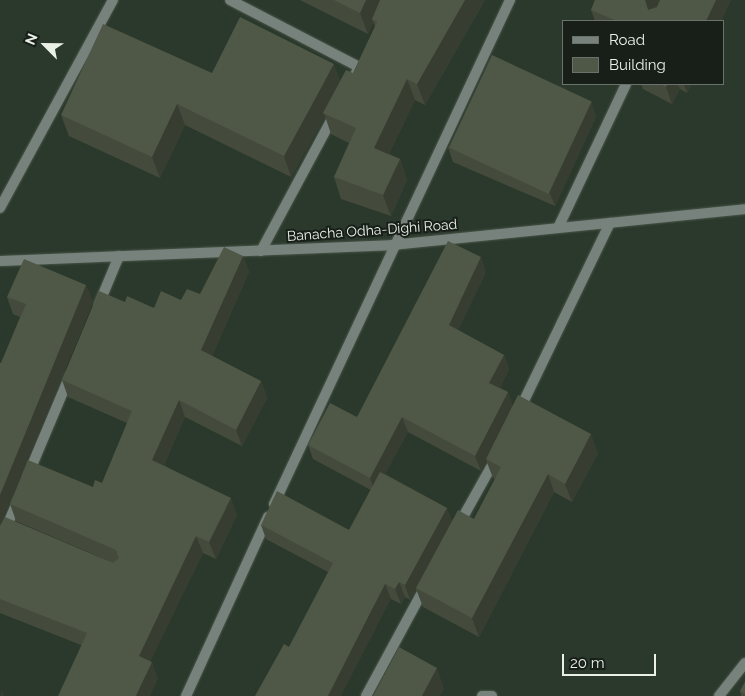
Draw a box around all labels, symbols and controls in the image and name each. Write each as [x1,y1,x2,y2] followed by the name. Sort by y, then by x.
[20,20,70,70] north arrow
[562,20,725,85] legend
[22,31,41,47] text: N
[609,31,645,49] text: Road
[609,56,666,74] text: Building
[286,216,458,244] street label: Banacha Odha-Dighi Road
[565,644,659,676] scale bar
[570,654,605,672] text: 20 m

